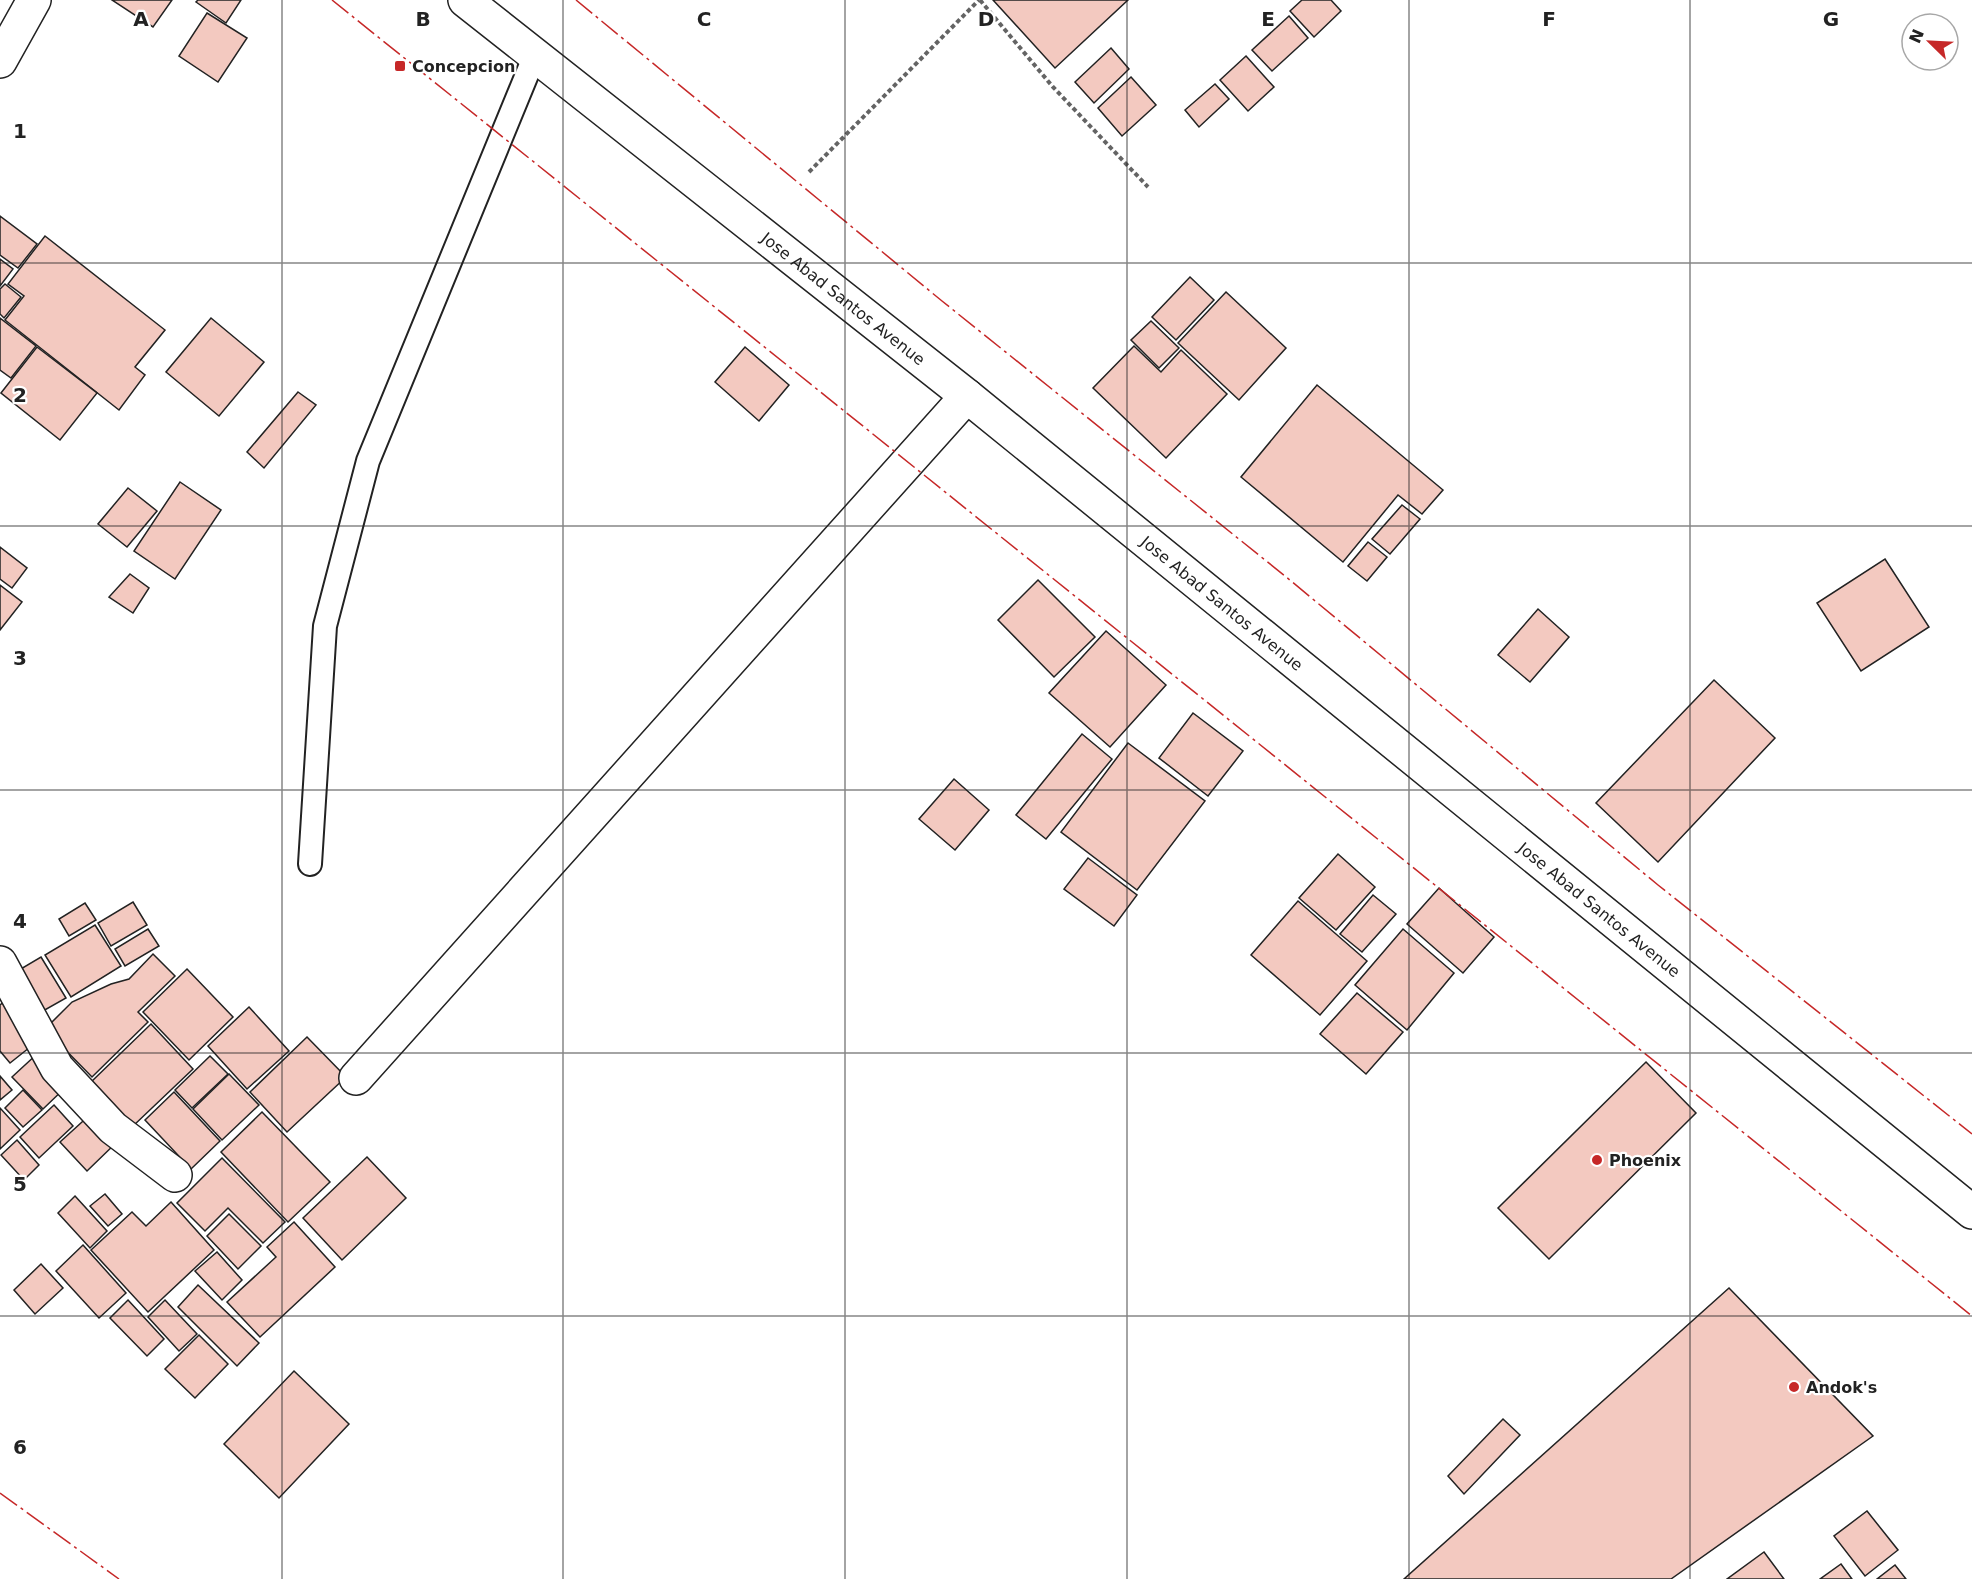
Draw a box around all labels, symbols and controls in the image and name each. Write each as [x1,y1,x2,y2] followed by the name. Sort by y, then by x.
[133,7,149,31] text: A
[415,7,431,31] text: B
[697,7,711,31] text: C
[978,7,994,31] text: D
[1261,7,1275,31] text: E
[1542,7,1556,31] text: F
[1823,7,1839,31] text: G
[1900,12,1960,72] north arrow
[1905,26,1928,46] text: N
[412,57,515,76] place label: Concepcion
[393,59,407,73] marker: Concepcion
[13,119,27,143] text: 1
[757,228,929,369] street label: Jose Abad Santos Avenue
[13,383,27,407] text: 2
[1136,532,1307,675] street label: Jose Abad Santos Avenue
[13,646,27,670] text: 3
[1514,838,1684,981] street label: Jose Abad Santos Avenue
[13,909,27,933] text: 4
[1609,1151,1682,1170] place label: Phoenix
[1590,1153,1604,1167] marker: Phoenix
[13,1172,27,1196] text: 5
[1806,1378,1877,1397] place label: Andok's
[1787,1380,1801,1394] marker: Andok's
[13,1435,27,1459] text: 6

